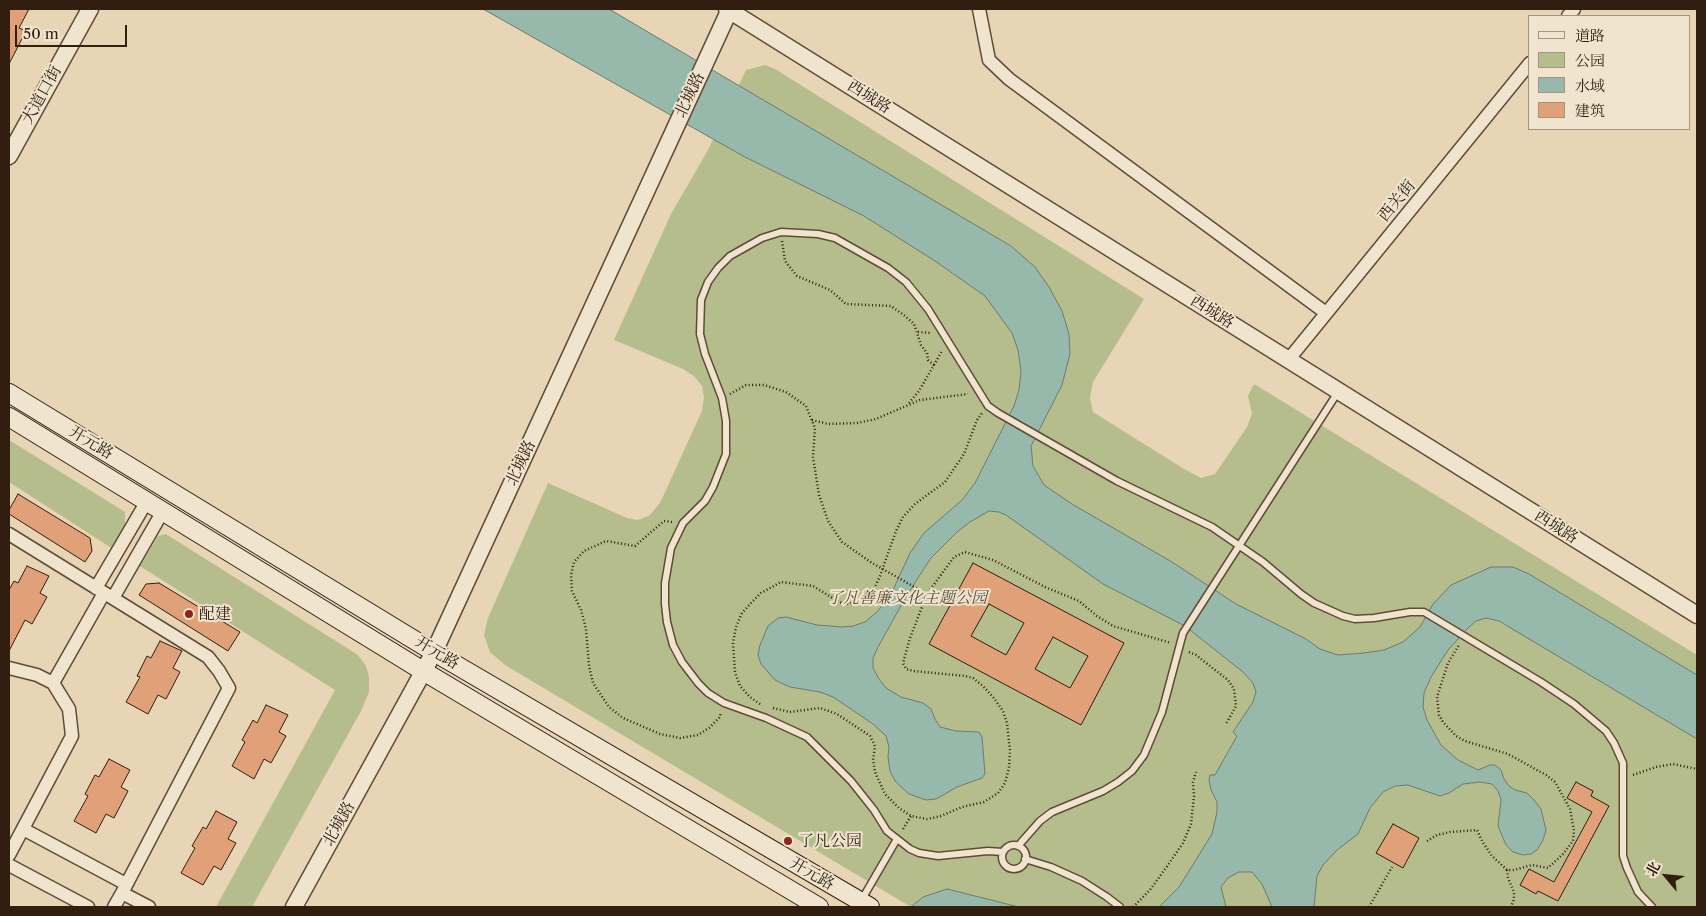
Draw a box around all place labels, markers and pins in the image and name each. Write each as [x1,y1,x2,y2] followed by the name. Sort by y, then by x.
[199,604,231,624] place label: 配建
[183,608,195,620] marker: 配建
[798,831,862,851] place label: 了凡公园
[782,835,794,847] marker: 了凡公园

